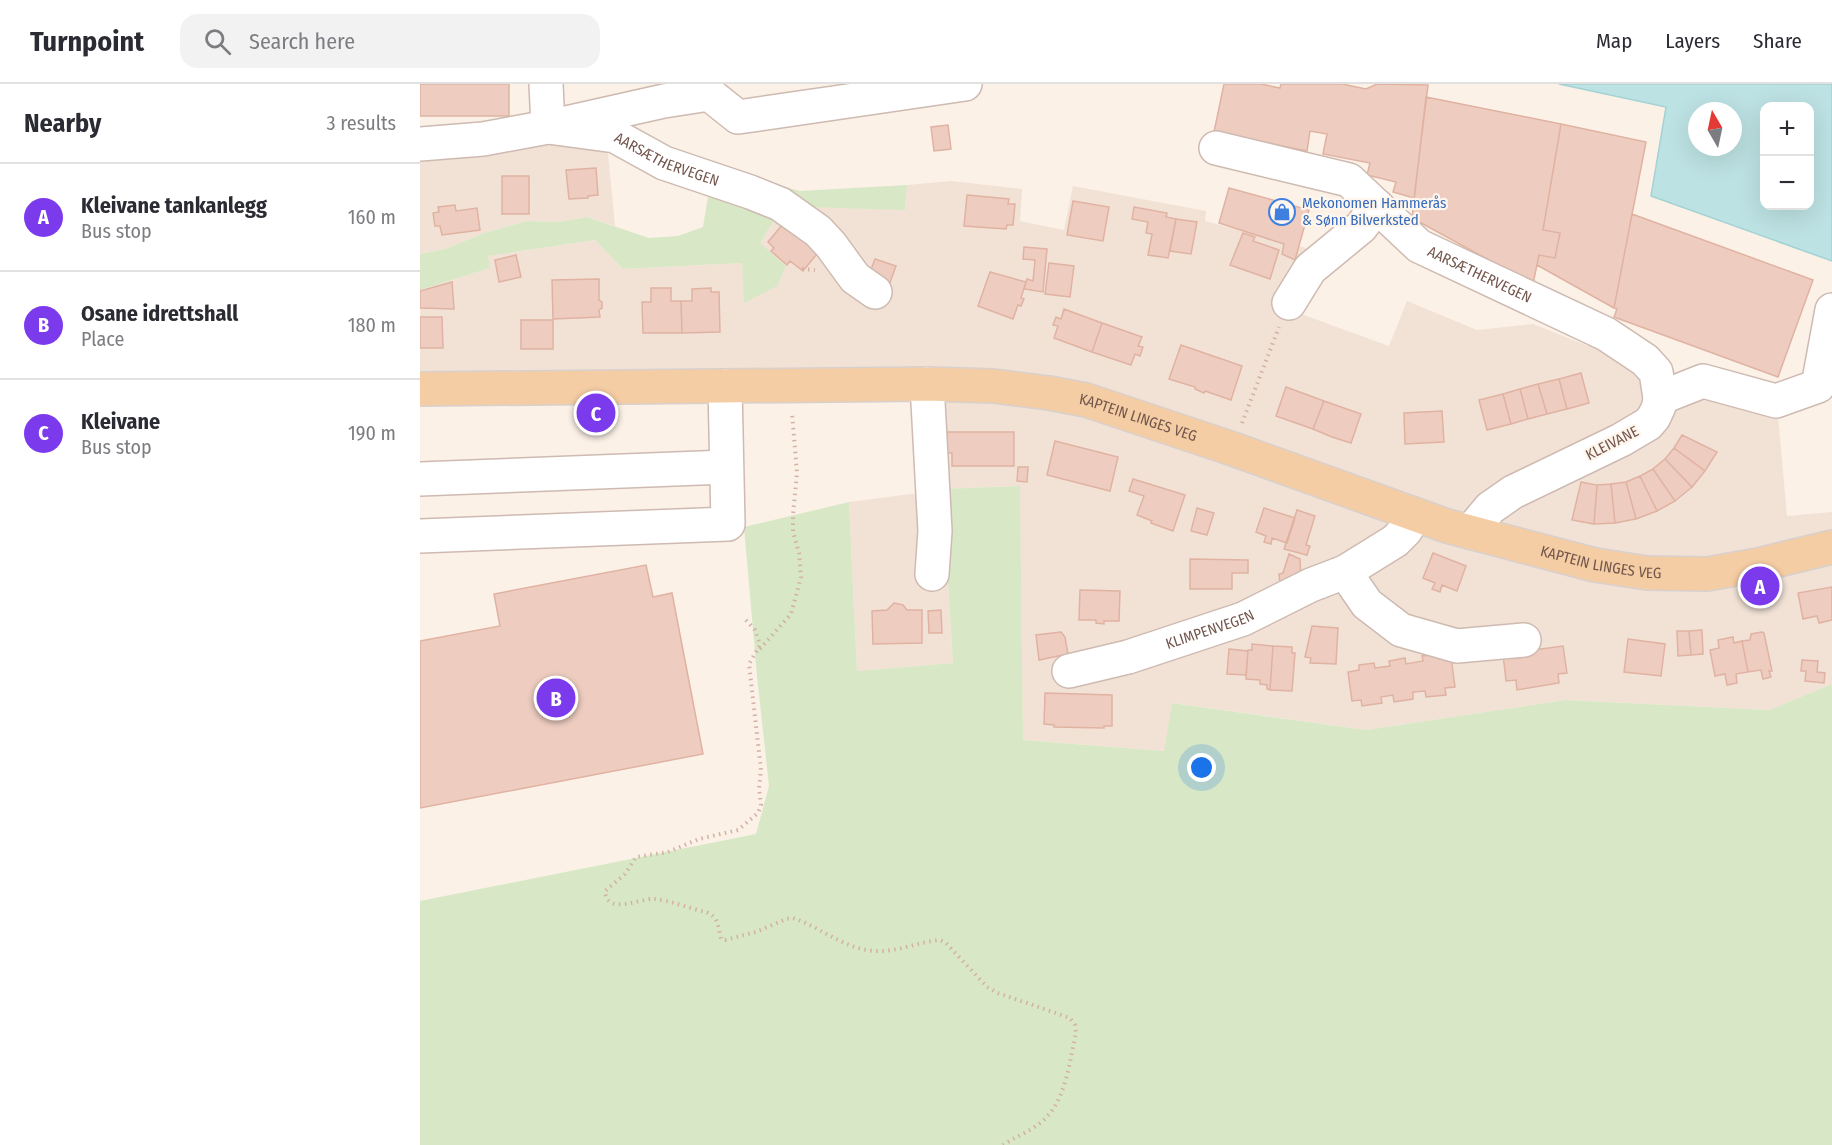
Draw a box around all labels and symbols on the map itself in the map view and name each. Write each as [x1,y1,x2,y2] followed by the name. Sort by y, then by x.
[1688,102,1742,156] north arrow
[611,129,721,190] street label: AARSÆTHERVEGEN
[1302,194,1446,229] place label: Mekonomen Hammerås & Sønn Bilverksted
[1267,197,1297,227] shop icon: Mekonomen Hammerås & Sønn Bilverksted
[1425,242,1534,307] street label: AARSÆTHERVEGEN
[576,390,615,436] pin: C
[1078,390,1199,445] street label: KAPTEIN LINGES VEG
[1583,422,1641,464] street label: KLEIVANE
[1538,542,1662,582] street label: KAPTEIN LINGES VEG
[1740,564,1780,608] pin: A
[1163,606,1257,653] street label: KLIMPENVEGEN
[536,676,576,720] pin: B
[1187,753,1216,782] your location

